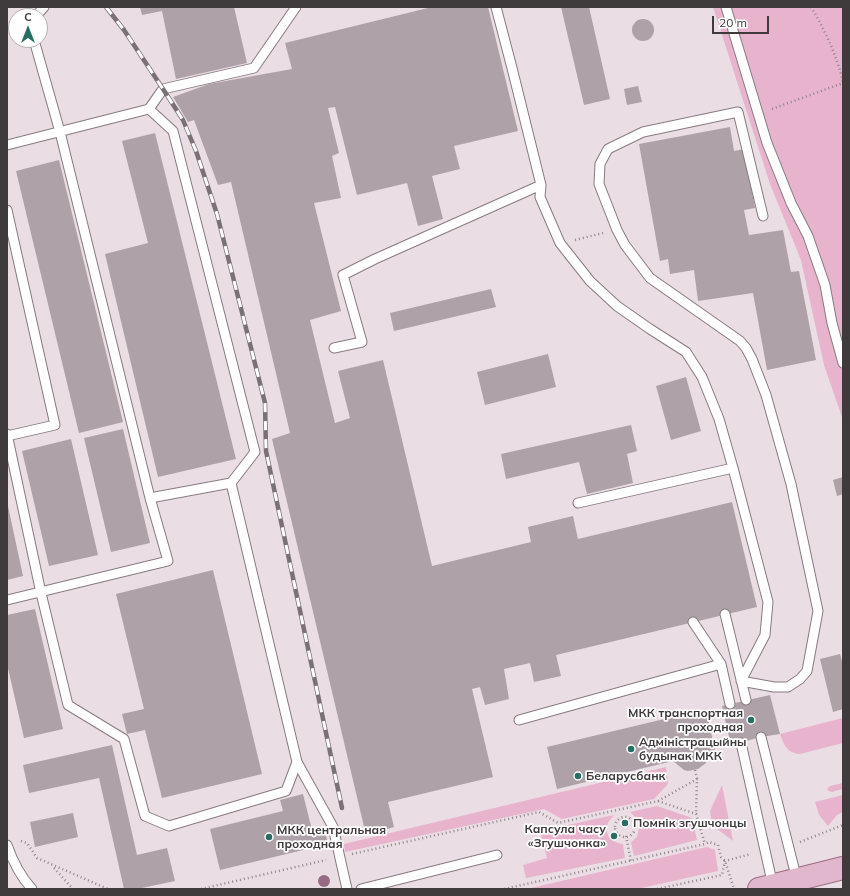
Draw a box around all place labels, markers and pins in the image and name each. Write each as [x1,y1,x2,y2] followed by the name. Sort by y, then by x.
[628,706,743,734] place label: МКК транспортная проходная
[746,715,756,725] marker: МКК транспортная проходная
[639,735,747,763] place label: Адміністрацыйны будынак МКК
[626,744,636,754] marker: Адміністрацыйны будынак МКК
[586,769,665,783] place label: Беларусбанк
[573,771,583,781] marker: Беларусбанк
[633,816,746,830] place label: Помнік згушчонцы
[620,818,630,828] marker: Помнік згушчонцы
[524,822,606,850] place label: Капсула часу «Згушчонка»
[277,823,386,851] place label: МКК центральная проходная
[609,831,619,841] marker: Капсула часу «Згушчонка»
[264,832,274,842] marker: МКК центральная проходная

